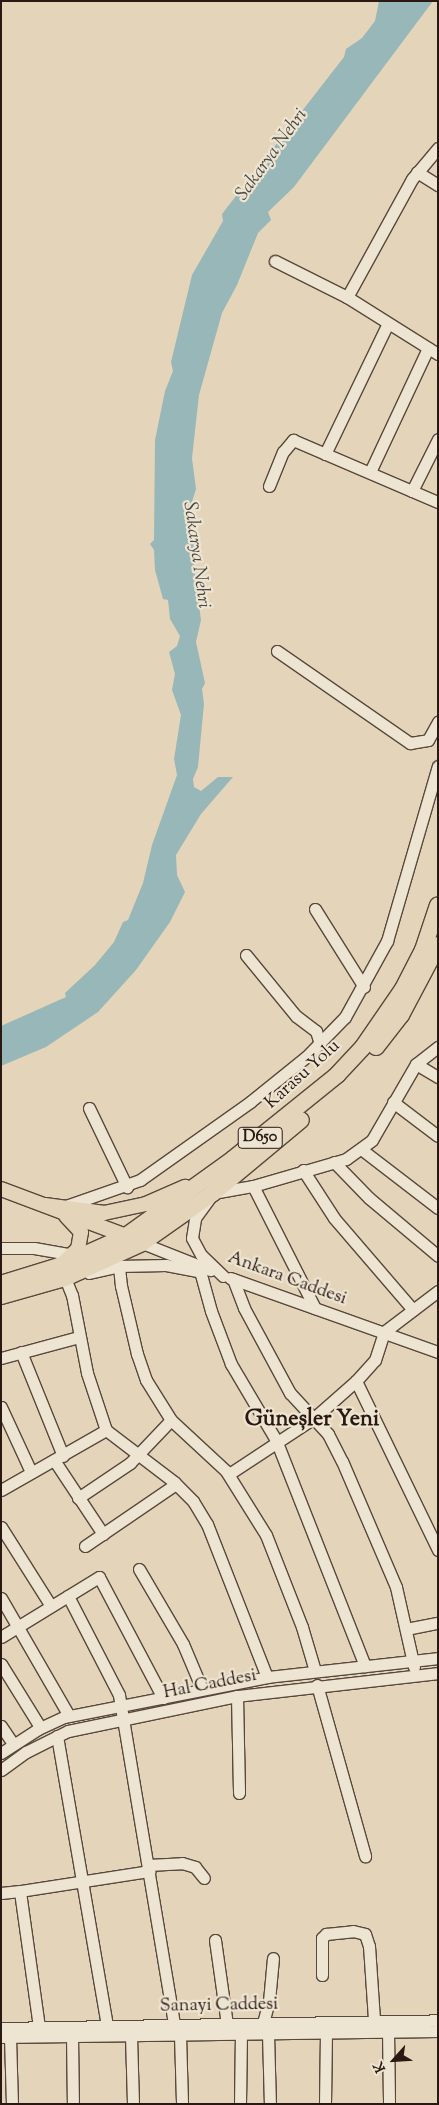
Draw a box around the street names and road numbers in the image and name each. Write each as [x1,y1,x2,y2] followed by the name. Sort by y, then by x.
[261,1036,345,1114] street label: Karasu Yolu
[238,1124,282,1152] road number: D650
[225,1248,349,1310] street label: Ankara Caddesi
[162,1665,258,1705] street label: Hal Caddesi
[160,1994,278,2018] street label: Sanayi Caddesi

